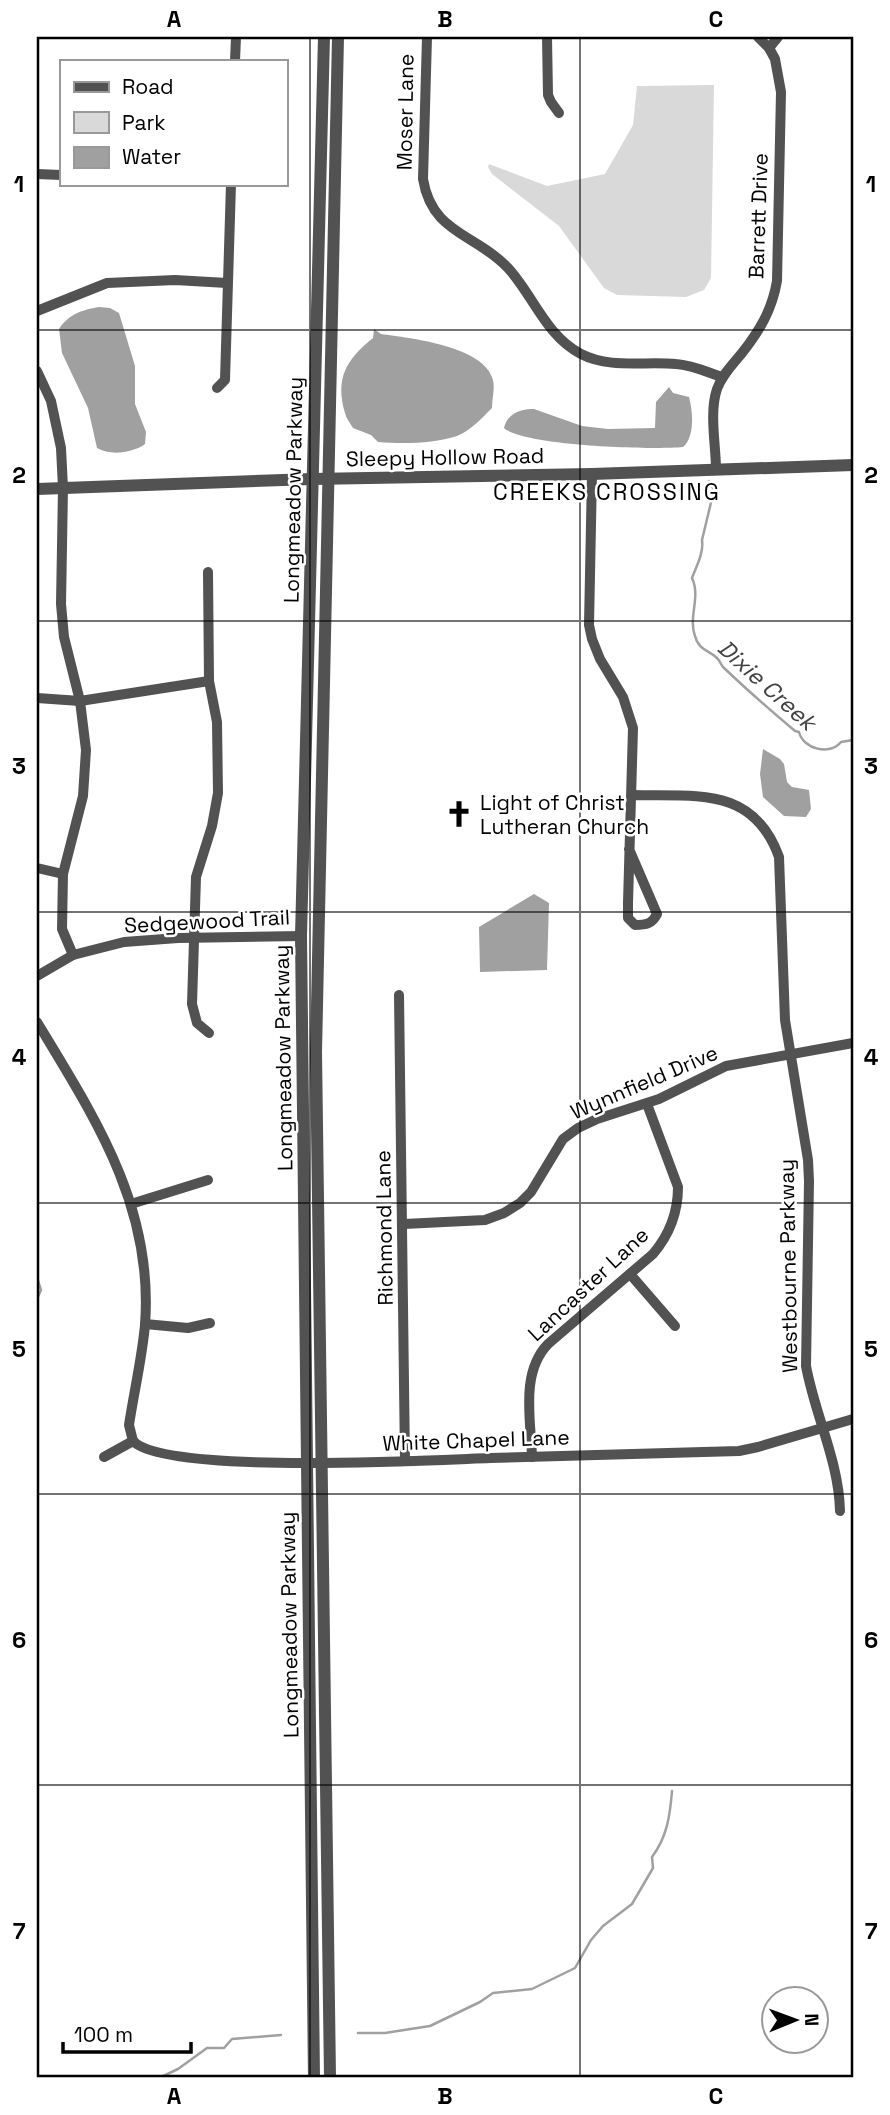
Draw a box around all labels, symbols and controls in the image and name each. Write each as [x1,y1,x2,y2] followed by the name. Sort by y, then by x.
[167,4,182,34] text: A
[437,4,453,34] text: B
[709,4,723,34] text: C
[390,53,420,171] street label: Moser Lane
[60,60,287,186] legend
[122,73,174,100] text: Road
[122,109,166,136] text: Park
[122,143,181,170] text: Water
[742,153,774,279] street label: Barrett Drive
[14,169,24,199] text: 1
[866,169,876,199] text: 1
[278,377,308,603] street label: Longmeadow Parkway
[346,442,544,472] street label: Sleepy Hollow Road
[12,460,26,490] text: 2
[864,460,878,490] text: 2
[493,477,721,507] district label: CREEKS CROSSING
[712,633,824,739] water label: Dixie Creek
[12,751,26,781] text: 3
[864,751,878,781] text: 3
[480,789,649,840] place label: Light of Christ Lutheran Church
[444,799,474,829] church icon: Light of Christ Lutheran Church
[123,903,291,939] street label: Sedgewood Trail
[268,945,298,1171] street label: Longmeadow Parkway
[566,1039,722,1125] street label: Wynnfield Drive
[12,1042,27,1072] text: 4
[864,1042,879,1072] text: 4
[369,1150,399,1306] street label: Richmond Lane
[773,1159,803,1373] street label: Westbourne Parkway
[522,1221,654,1347] street label: Lancaster Lane
[12,1334,26,1364] text: 5
[864,1334,878,1364] text: 5
[382,1423,570,1457] street label: White Chapel Lane
[274,1512,304,1738] street label: Longmeadow Parkway
[12,1625,26,1655] text: 6
[864,1625,878,1655] text: 6
[13,1916,26,1946] text: 7
[865,1916,878,1946] text: 7
[760,1986,830,2056] north arrow
[63,2010,191,2054] scale bar
[799,2013,824,2026] text: N
[74,2021,133,2048] text: 100 m
[167,2081,182,2111] text: A
[437,2081,453,2111] text: B
[709,2081,723,2111] text: C

